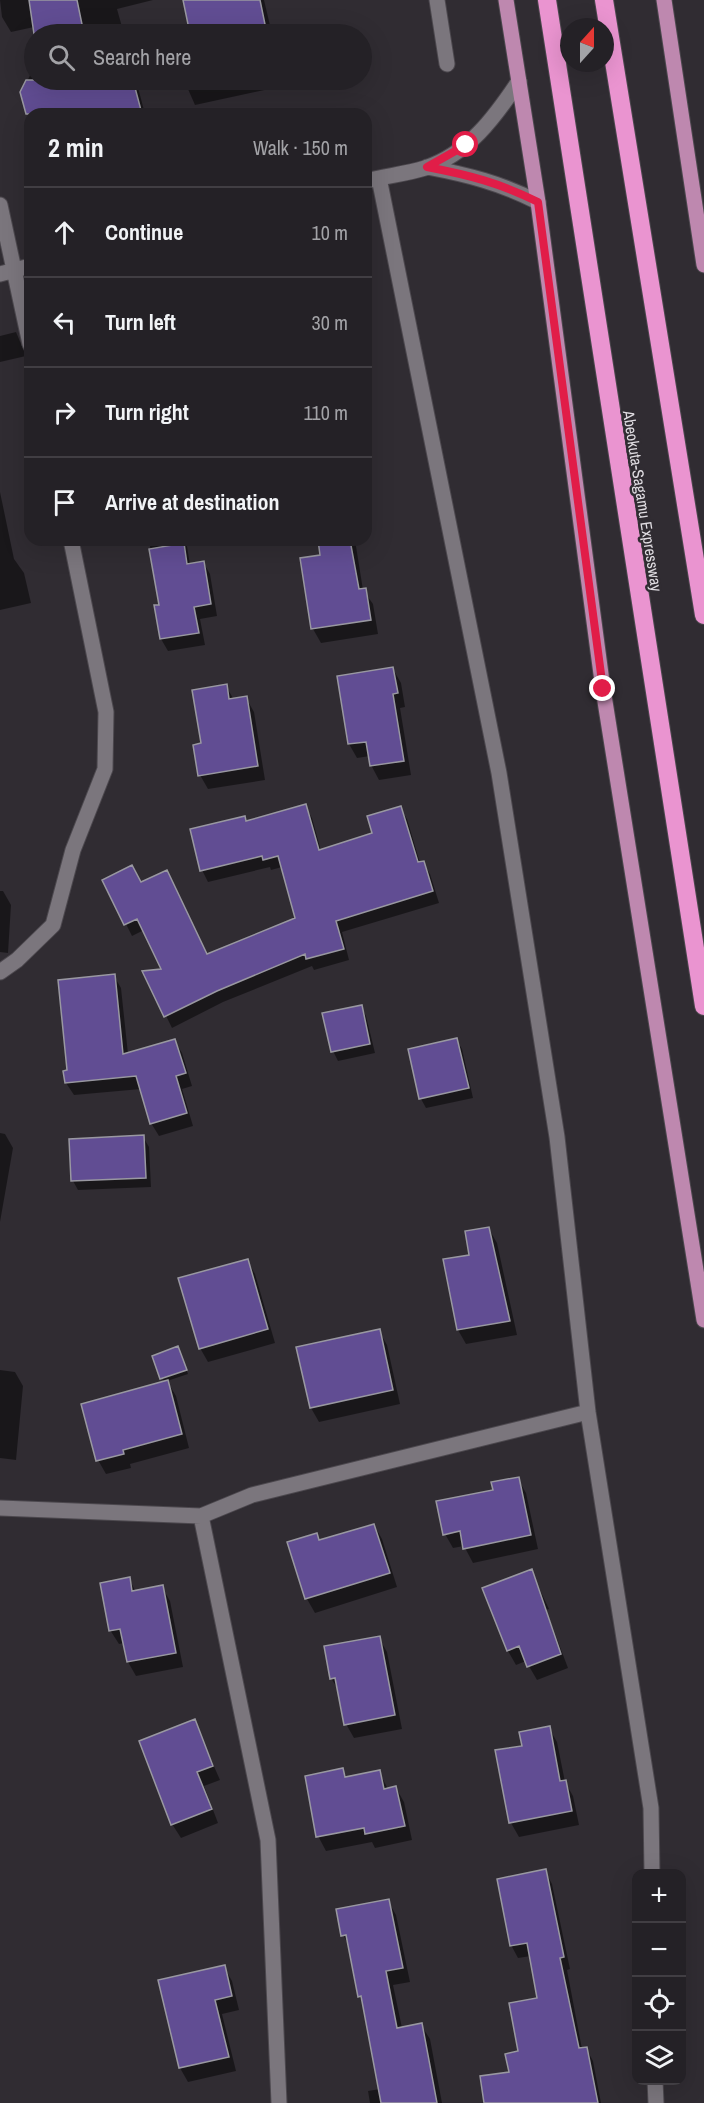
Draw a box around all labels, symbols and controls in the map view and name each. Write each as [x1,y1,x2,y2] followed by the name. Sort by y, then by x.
[560,18,614,72] north arrow
[24,24,372,90] search box
[45,41,78,74] icon: search
[93,42,191,72] text: Search here
[48,130,104,165] text: 2 min
[452,131,478,157] route start
[253,134,348,161] text: Walk · 150 m
[48,216,81,249] icon: ahead
[105,217,183,247] text: Continue
[312,219,348,246] text: 10 m
[48,306,81,339] icon: left
[105,307,176,337] text: Turn left
[312,309,348,336] text: 30 m
[48,396,81,429] icon: right
[105,397,189,427] text: Turn right
[304,399,348,426] text: 110 m
[618,408,668,594] street label: Abeokuta-Sagamu Expressway
[48,486,81,519] icon: arrive
[105,487,279,517] text: Arrive at destination
[589,675,615,701] route end
[632,1869,686,2085] map controls
[632,1869,686,1923] button: +
[632,1923,686,1977] button: −
[632,1977,686,2031] button: locate
[632,2031,686,2085] button: layers

